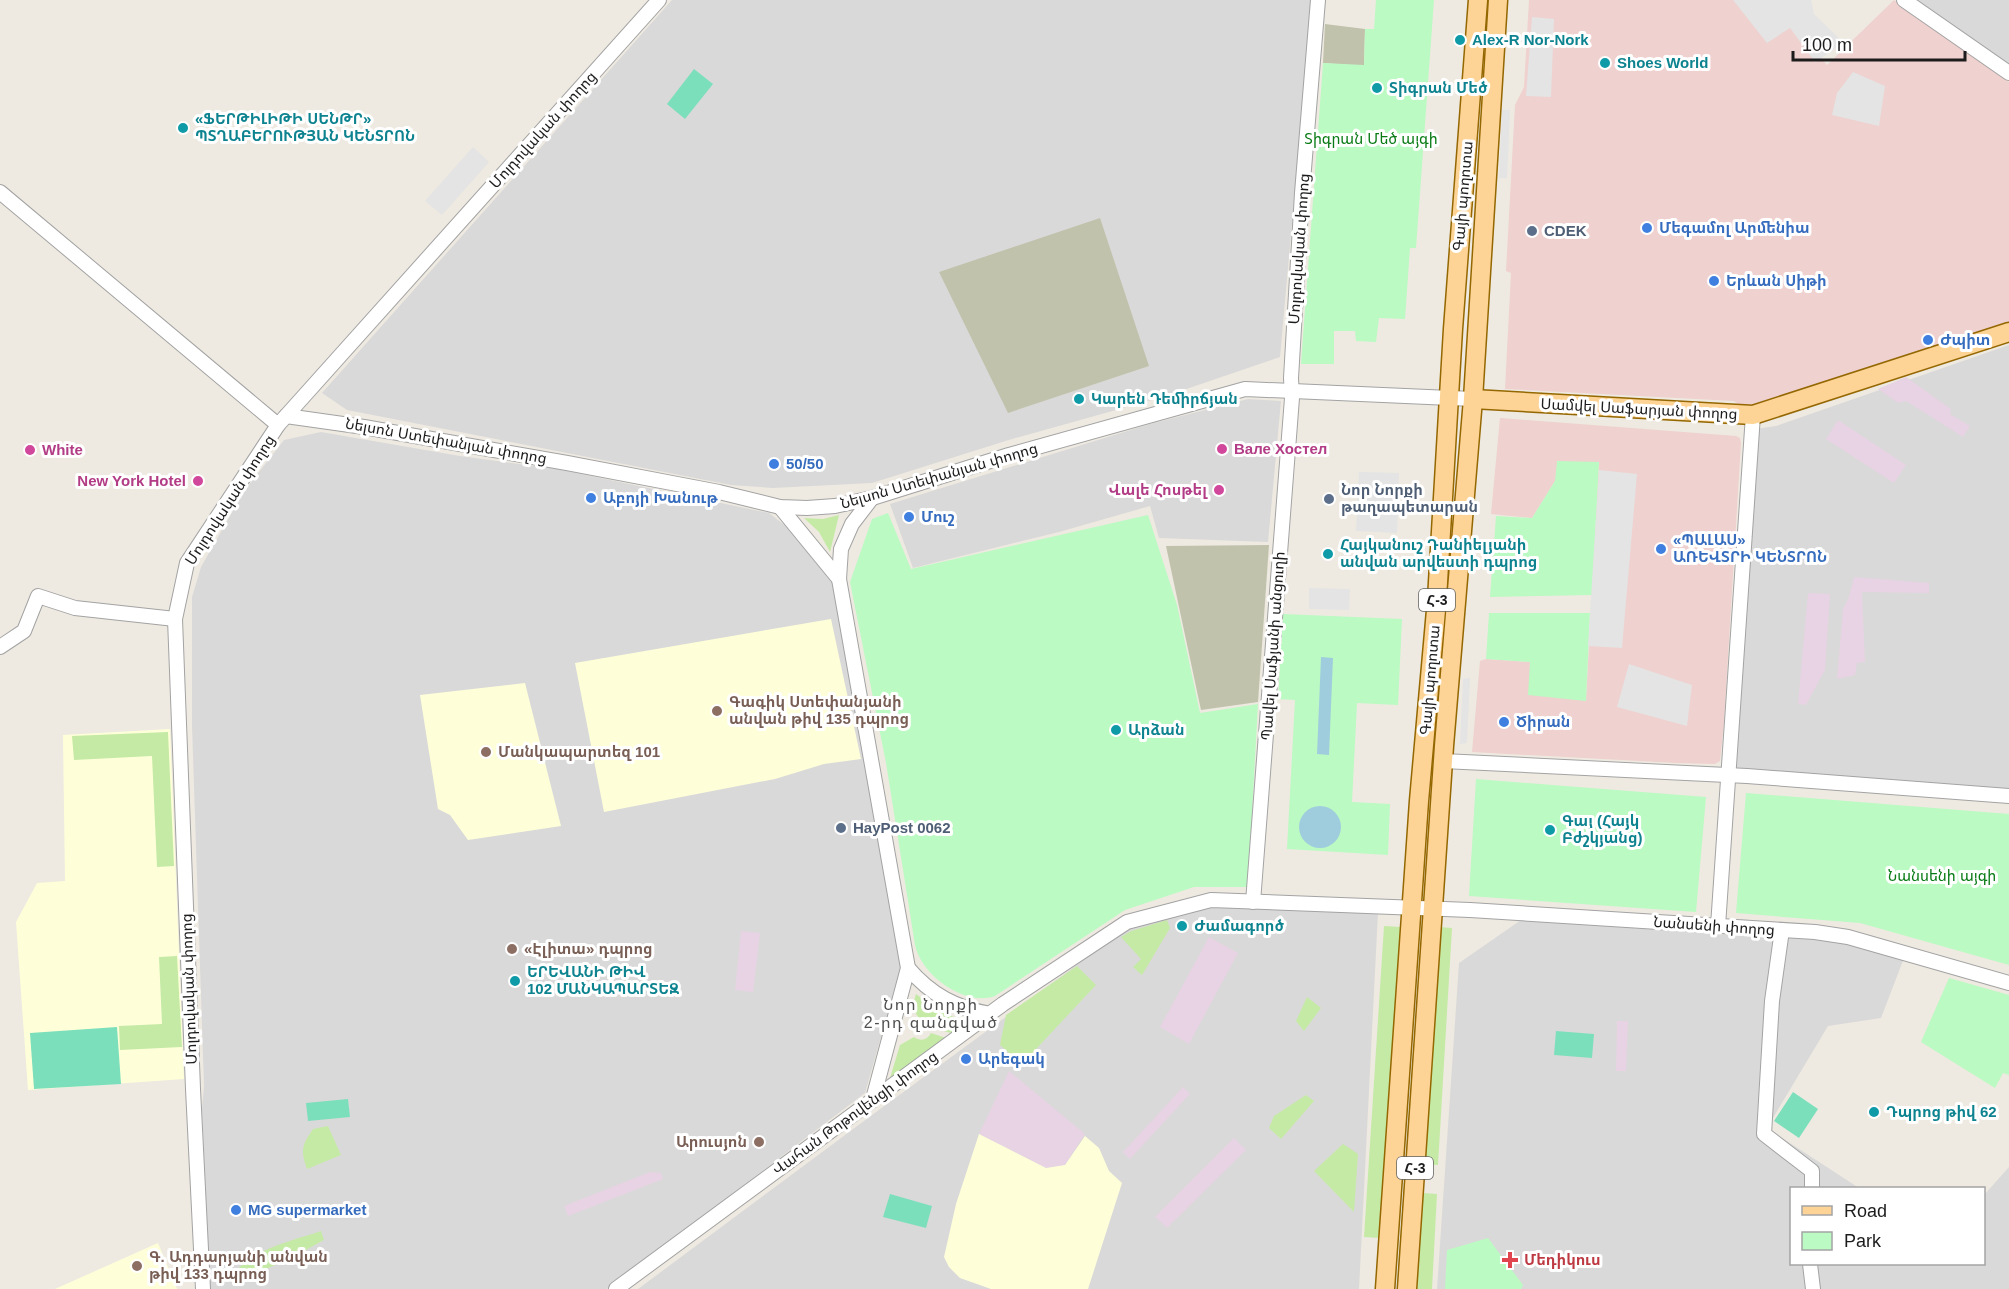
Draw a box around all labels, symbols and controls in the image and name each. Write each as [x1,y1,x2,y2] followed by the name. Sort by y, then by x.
[1793,24,1966,62] scale bar
[1472,31,1589,48] place label: Alex-R Nor-Nork
[1453,33,1467,47] marker: Alex-R Nor-Nork
[1802,35,1852,55] text: 100 m
[1617,54,1708,71] place label: Shoes World
[1598,56,1612,70] marker: Shoes World
[486,68,600,192] street label: Մոլդովական փողոց
[1389,79,1488,97] place label: Տիգրան Մեծ
[1370,81,1384,95] marker: Տիգրան Մեծ
[195,110,415,144] place label: «ՖԵՐԹԻԼԻԹԻ ՍԵՆԹՐ» ՊՏՂԱԲԵՐՈՒԹՅԱՆ ԿԵՆՏՐՈՆ
[176,121,190,135] marker: «ՖԵՐԹԻԼԻԹԻ ՍԵՆԹՐ» ՊՏՂԱԲԵՐՈՒԹՅԱՆ ԿԵՆՏՐՈՆ
[1304,130,1438,148] park label: Տիգրան Մեծ այգի
[1449,140,1477,252] street label: Գայի պողոտա
[1285,173,1313,325] street label: Մոլդովական փողոց
[1659,219,1810,237] place label: Մեգամոլ Արմենիա
[1640,221,1654,235] marker: Մեգամոլ Արմենիա
[1544,222,1587,239] place label: CDEK
[1525,224,1539,238] marker: CDEK
[1726,272,1827,290] place label: Երևան Սիթի
[1707,274,1721,288] marker: Երևան Սիթի
[1940,331,1990,349] place label: Ժպիտ
[1921,333,1935,347] marker: Ժպիտ
[1091,390,1238,408] place label: Կարեն Դեմիրճյան
[1072,392,1086,406] marker: Կարեն Դեմիրճյան
[1540,395,1738,423] street label: Սամվել Սաֆարյան փողոց
[344,414,548,468] street label: Նելսոն Ստեփանյան փողոց
[181,432,279,568] street label: Մոլդովական փողոց
[838,439,1040,513] street label: Նելսոն Ստեփանյան փողոց
[1234,440,1327,457] place label: Вале Хостел
[42,441,83,458] place label: White
[1215,442,1229,456] marker: Вале Хостел
[23,443,37,457] marker: White
[786,455,824,472] place label: 50/50
[767,457,781,471] marker: 50/50
[77,472,186,489] place label: New York Hotel
[191,474,205,488] marker: New York Hotel
[1109,481,1208,499] place label: Վալե Հոսթել
[1341,481,1478,516] place label: Նոր Նորքի թաղապետարան
[1212,483,1226,497] marker: Վալե Հոսթել
[603,489,718,507] place label: Աբոյի Խանութ
[584,491,598,505] marker: Աբոյի Խանութ
[1322,492,1336,506] marker: Նոր Նորքի թաղապետարան
[921,508,955,526] place label: Մուշ
[902,510,916,524] marker: Մուշ
[1673,531,1827,565] place label: «ՊԱԼԱՍ» ԱՌԵՎՏՐԻ ԿԵՆՏՐՈՆ
[1340,536,1537,571] place label: Հայկանուշ Դանիելյանի անվան արվեստի դպրոց
[1654,542,1668,556] marker: «ՊԱԼԱՍ» ԱՌԵՎՏՐԻ ԿԵՆՏՐՈՆ
[1321,547,1335,561] marker: Հայկանուշ Դանիելյանի անվան արվեստի դպրոց
[1257,551,1289,741] street label: Պավել Սաֆյանի անցուղի
[1419,589,1455,611] road number: Հ-3
[1416,624,1444,736] street label: Գայի պողոտա
[729,693,909,728] place label: Գագիկ Ստեփանյանի անվան թիվ 135 դպրոց
[710,704,724,718] marker: Գագիկ Ստեփանյանի անվան թիվ 135 դպրոց
[1516,713,1570,731] place label: Ծիրան
[1497,715,1511,729] marker: Ծիրան
[1128,721,1185,739] place label: Արձան
[1109,723,1123,737] marker: Արձան
[498,743,660,761] place label: Մանկապարտեզ 101
[479,745,493,759] marker: Մանկապարտեզ 101
[1562,812,1642,847] place label: Գայ (Հայկ Բժշկյանց)
[853,819,951,836] place label: HayPost 0062
[834,821,848,835] marker: HayPost 0062
[1543,823,1557,837] marker: Գայ (Հայկ Բժշկյանց)
[1888,867,1996,885] park label: Նանսենի այգի
[177,913,201,1065] street label: Մոլդովական փողոց
[1653,913,1775,939] street label: Նանսենի փողոց
[1194,917,1284,935] place label: Ժամագործ
[1175,919,1189,933] marker: Ժամագործ
[524,940,653,958] place label: «Էլիտա» դպրոց
[505,942,519,956] marker: «Էլիտա» դպրոց
[527,963,679,997] place label: ԵՐԵՎԱՆԻ ԹԻՎ 102 ՄԱՆԿԱՊԱՐՏԵԶ
[508,974,522,988] marker: ԵՐԵՎԱՆԻ ԹԻՎ 102 ՄԱՆԿԱՊԱՐՏԵԶ
[864,996,998,1032] district label: Նոր Նորքի 2-րդ զանգված
[769,1047,941,1179] street label: Վահան Թոթովենցի փողոց
[978,1050,1045,1068] place label: Արեգակ
[959,1052,973,1066] marker: Արեգակ
[1886,1103,1997,1121] place label: Դպրոց թիվ 62
[1867,1105,1881,1119] marker: Դպրոց թիվ 62
[676,1133,747,1151] place label: Արուսյոն
[752,1135,766,1149] marker: Արուսյոն
[1397,1157,1433,1179] road number: Հ-3
[1790,1187,1985,1265] legend
[248,1201,366,1218] place label: MG supermarket
[1844,1201,1887,1221] text: Road
[229,1203,243,1217] marker: MG supermarket
[1844,1231,1882,1251] text: Park
[149,1248,328,1283] place label: Գ. Ադդարյանի անվան թիվ 133 դպրոց
[1501,1251,1519,1269] marker: Մեդիկուս
[1524,1251,1601,1269] place label: Մեդիկուս
[130,1259,144,1273] marker: Գ. Ադդարյանի անվան թիվ 133 դպրոց

